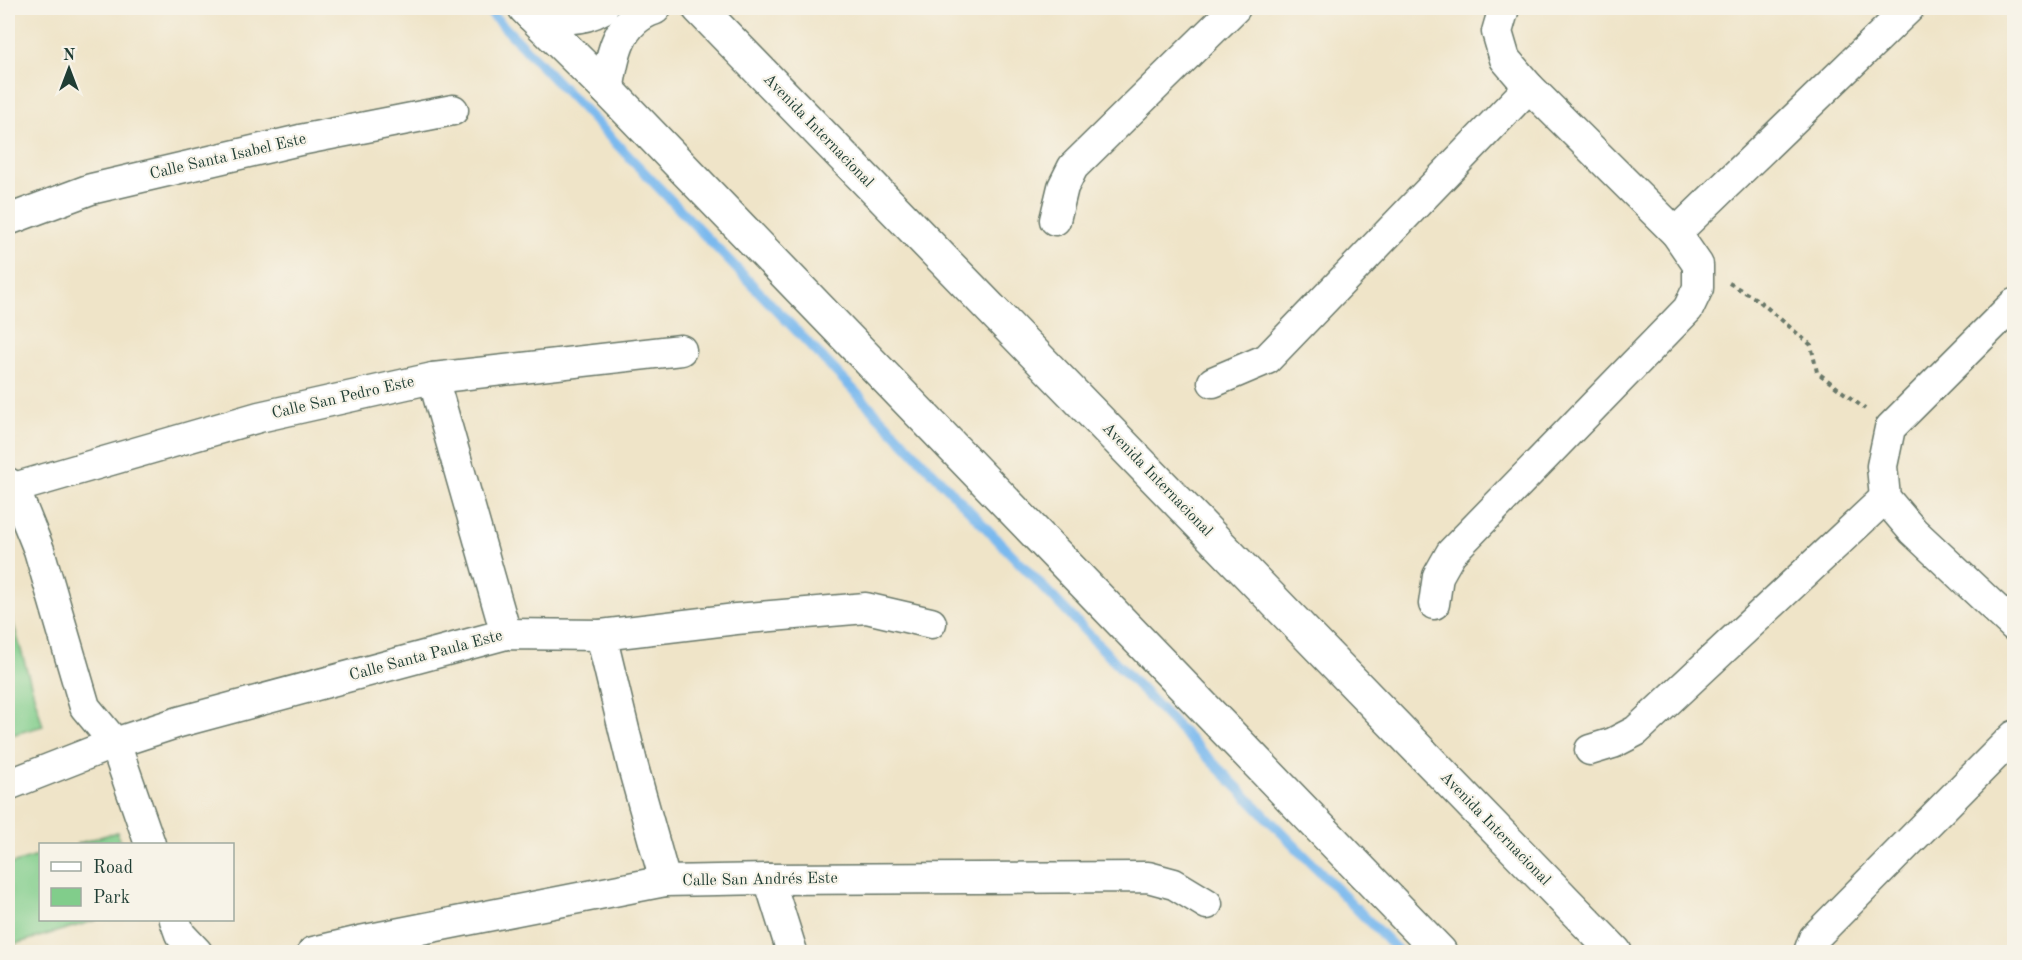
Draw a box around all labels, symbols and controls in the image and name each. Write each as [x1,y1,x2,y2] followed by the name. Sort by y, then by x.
[39,39,99,99] north arrow
[63,48,76,64] text: N
[760,71,876,191] street label: Avenida Internacional
[148,131,308,183] street label: Calle Santa Isabel Este
[270,374,416,422] street label: Calle San Pedro Este
[1099,420,1215,540] street label: Avenida Internacional
[348,628,504,684] street label: Calle Santa Paula Este
[1437,769,1553,889] street label: Avenida Internacional
[39,843,234,921] legend
[93,859,133,877] text: Road
[682,871,838,889] street label: Calle San Andrés Este
[93,889,130,907] text: Park

